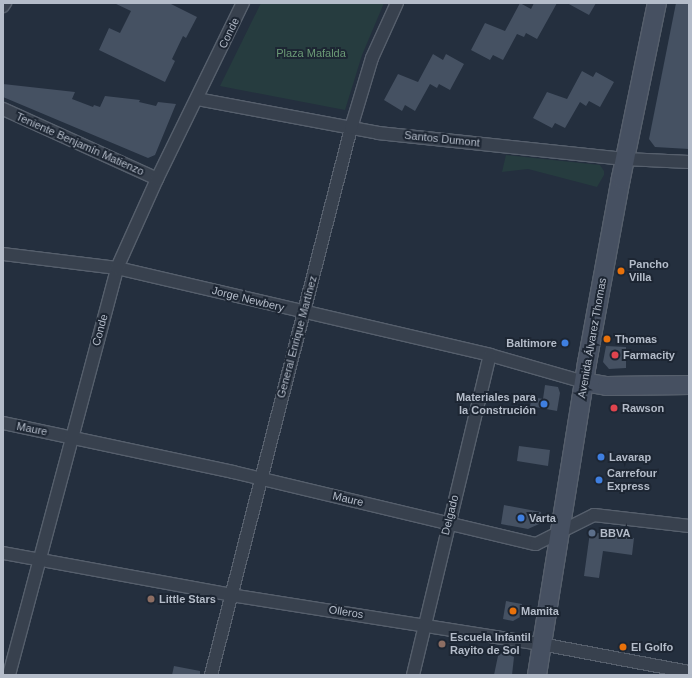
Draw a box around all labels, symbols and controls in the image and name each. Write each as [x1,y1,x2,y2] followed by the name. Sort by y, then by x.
[216,16,242,50] street label: Conde
[276,46,346,60] park label: Plaza Mafalda
[14,110,146,178] street label: Teniente Benjamín Matienzo
[404,128,480,150] street label: Santos Dumont
[629,258,669,284] place label: Pancho Villa
[616,266,626,276] marker: Pancho Villa
[274,274,320,400] street label: General Enrique Martínez
[575,277,609,399] street label: Avenida Álvarez Thomas
[211,284,285,314] street label: Jorge Newbery
[89,313,111,347] street label: Conde
[615,332,657,346] place label: Thomas
[602,334,612,344] marker: Thomas
[506,336,557,350] place label: Baltimore
[560,338,570,348] marker: Baltimore
[623,348,675,362] place label: Farmacity
[610,350,620,360] marker: Farmacity
[456,391,536,417] place label: Materiales para la Construción
[539,399,549,409] marker: Materiales para la Construción
[622,401,664,415] place label: Rawson
[609,403,619,413] marker: Rawson
[15,420,49,438] street label: Maure
[609,450,651,464] place label: Lavarap
[596,452,606,462] marker: Lavarap
[607,467,657,493] place label: Carrefour Express
[594,475,604,485] marker: Carrefour Express
[331,489,365,509] street label: Maure
[439,494,461,536] street label: Delgado
[529,511,556,525] place label: Varta
[516,513,526,523] marker: Varta
[600,526,630,540] place label: BBVA
[587,528,597,538] marker: BBVA
[159,592,216,606] place label: Little Stars
[146,594,156,604] marker: Little Stars
[328,603,364,621] street label: Olleros
[521,604,559,618] place label: Mamita
[508,606,518,616] marker: Mamita
[450,631,531,657] place label: Escuela Infantil Rayito de Sol
[437,639,447,649] marker: Escuela Infantil Rayito de Sol
[631,640,673,654] place label: El Golfo
[618,642,628,652] marker: El Golfo

